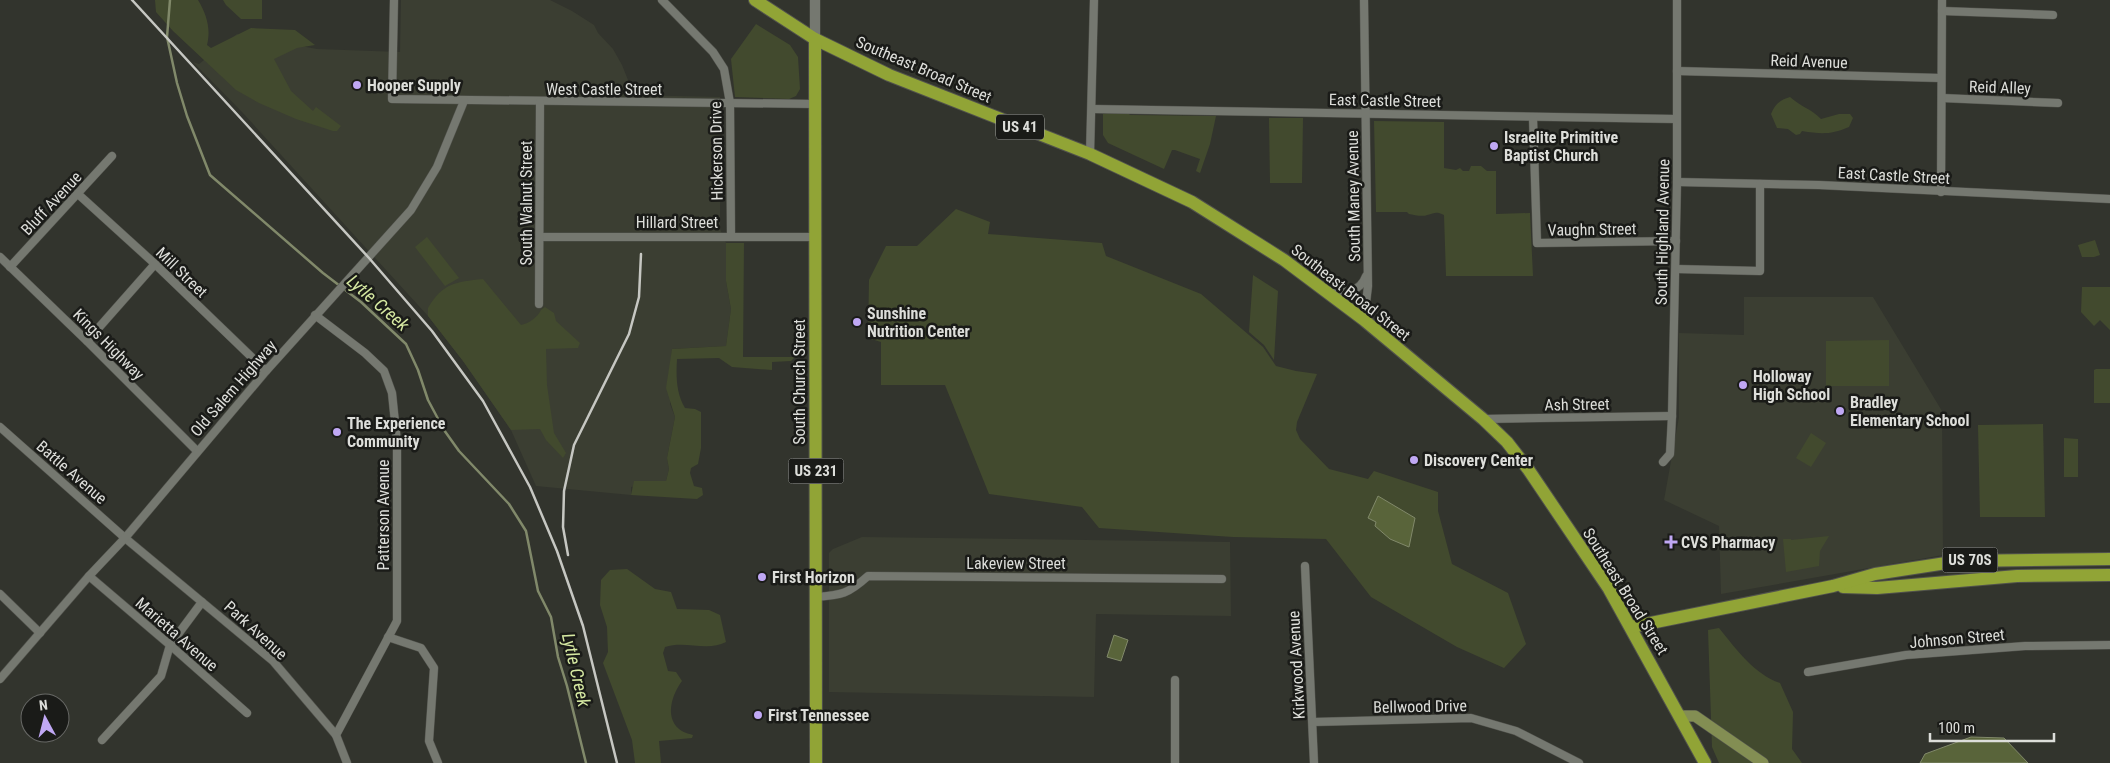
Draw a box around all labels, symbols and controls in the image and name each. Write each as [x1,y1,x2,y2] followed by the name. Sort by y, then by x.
[853,32,995,107] street label: Southeast Broad Street
[1770,51,1848,72] street label: Reid Avenue
[367,76,461,95] place label: Hooper Supply
[1969,77,2032,98] street label: Reid Alley
[351,79,363,91] marker: Hooper Supply
[546,80,662,99] street label: West Castle Street
[1329,90,1442,111] street label: East Castle Street
[706,101,727,201] street label: Hickerson Drive
[996,114,1044,140] road number: US 41
[1504,128,1618,165] place label: Israelite Primitive Baptist Church
[1343,130,1364,262] street label: South Maney Avenue
[517,140,536,265] street label: South Walnut Street
[1488,140,1500,152] marker: Israelite Primitive Baptist Church
[1652,159,1673,305] street label: South Highland Avenue
[1837,163,1951,188] street label: East Castle Street
[17,168,86,239] street label: Bluff Avenue
[636,213,718,232] street label: Hillard Street
[1548,219,1637,240] street label: Vaughn Street
[1287,240,1414,345] street label: Southeast Broad Street
[152,243,212,302] street label: Mill Street
[343,270,414,336] water label: Lytle Creek
[867,304,970,341] place label: Sunshine Nutrition Center
[69,305,148,384] street label: Kings Highway
[851,316,863,328] marker: Sunshine Nutrition Center
[790,319,809,445] street label: South Church Street
[186,336,281,440] street label: Old Salem Highway
[1753,367,1830,404] place label: Holloway High School
[1737,379,1749,391] marker: Holloway High School
[1850,393,1969,430] place label: Bradley Elementary School
[1544,394,1610,415] street label: Ash Street
[1834,405,1846,417] marker: Bradley Elementary School
[347,414,446,451] place label: The Experience Community
[331,426,343,438] marker: The Experience Community
[33,437,111,508] street label: Battle Avenue
[1424,451,1533,470] place label: Discovery Center
[1408,454,1420,466] marker: Discovery Center
[788,458,844,484] road number: US 231
[374,459,393,571] street label: Patterson Avenue
[1579,524,1672,658] street label: Southeast Broad Street
[1681,533,1775,552] place label: CVS Pharmacy
[1665,536,1677,548] marker: CVS Pharmacy
[1942,548,1998,572] road number: US 70S
[966,554,1066,573] street label: Lakeview Street
[772,568,855,587] place label: First Horizon
[756,571,768,583] marker: First Horizon
[132,594,222,675] street label: Marietta Avenue
[220,597,291,664] street label: Park Avenue
[1284,610,1309,720] street label: Kirkwood Avenue
[1909,625,2006,652] street label: Johnson Street
[558,631,595,710] water label: Lytle Creek
[20,693,70,743] north arrow
[1373,696,1467,717] street label: Bellwood Drive
[38,697,49,714] text: N
[768,706,870,725] place label: First Tennessee
[752,709,764,721] marker: First Tennessee
[1930,710,2054,742] scale bar
[1938,719,1975,737] text: 100 m

